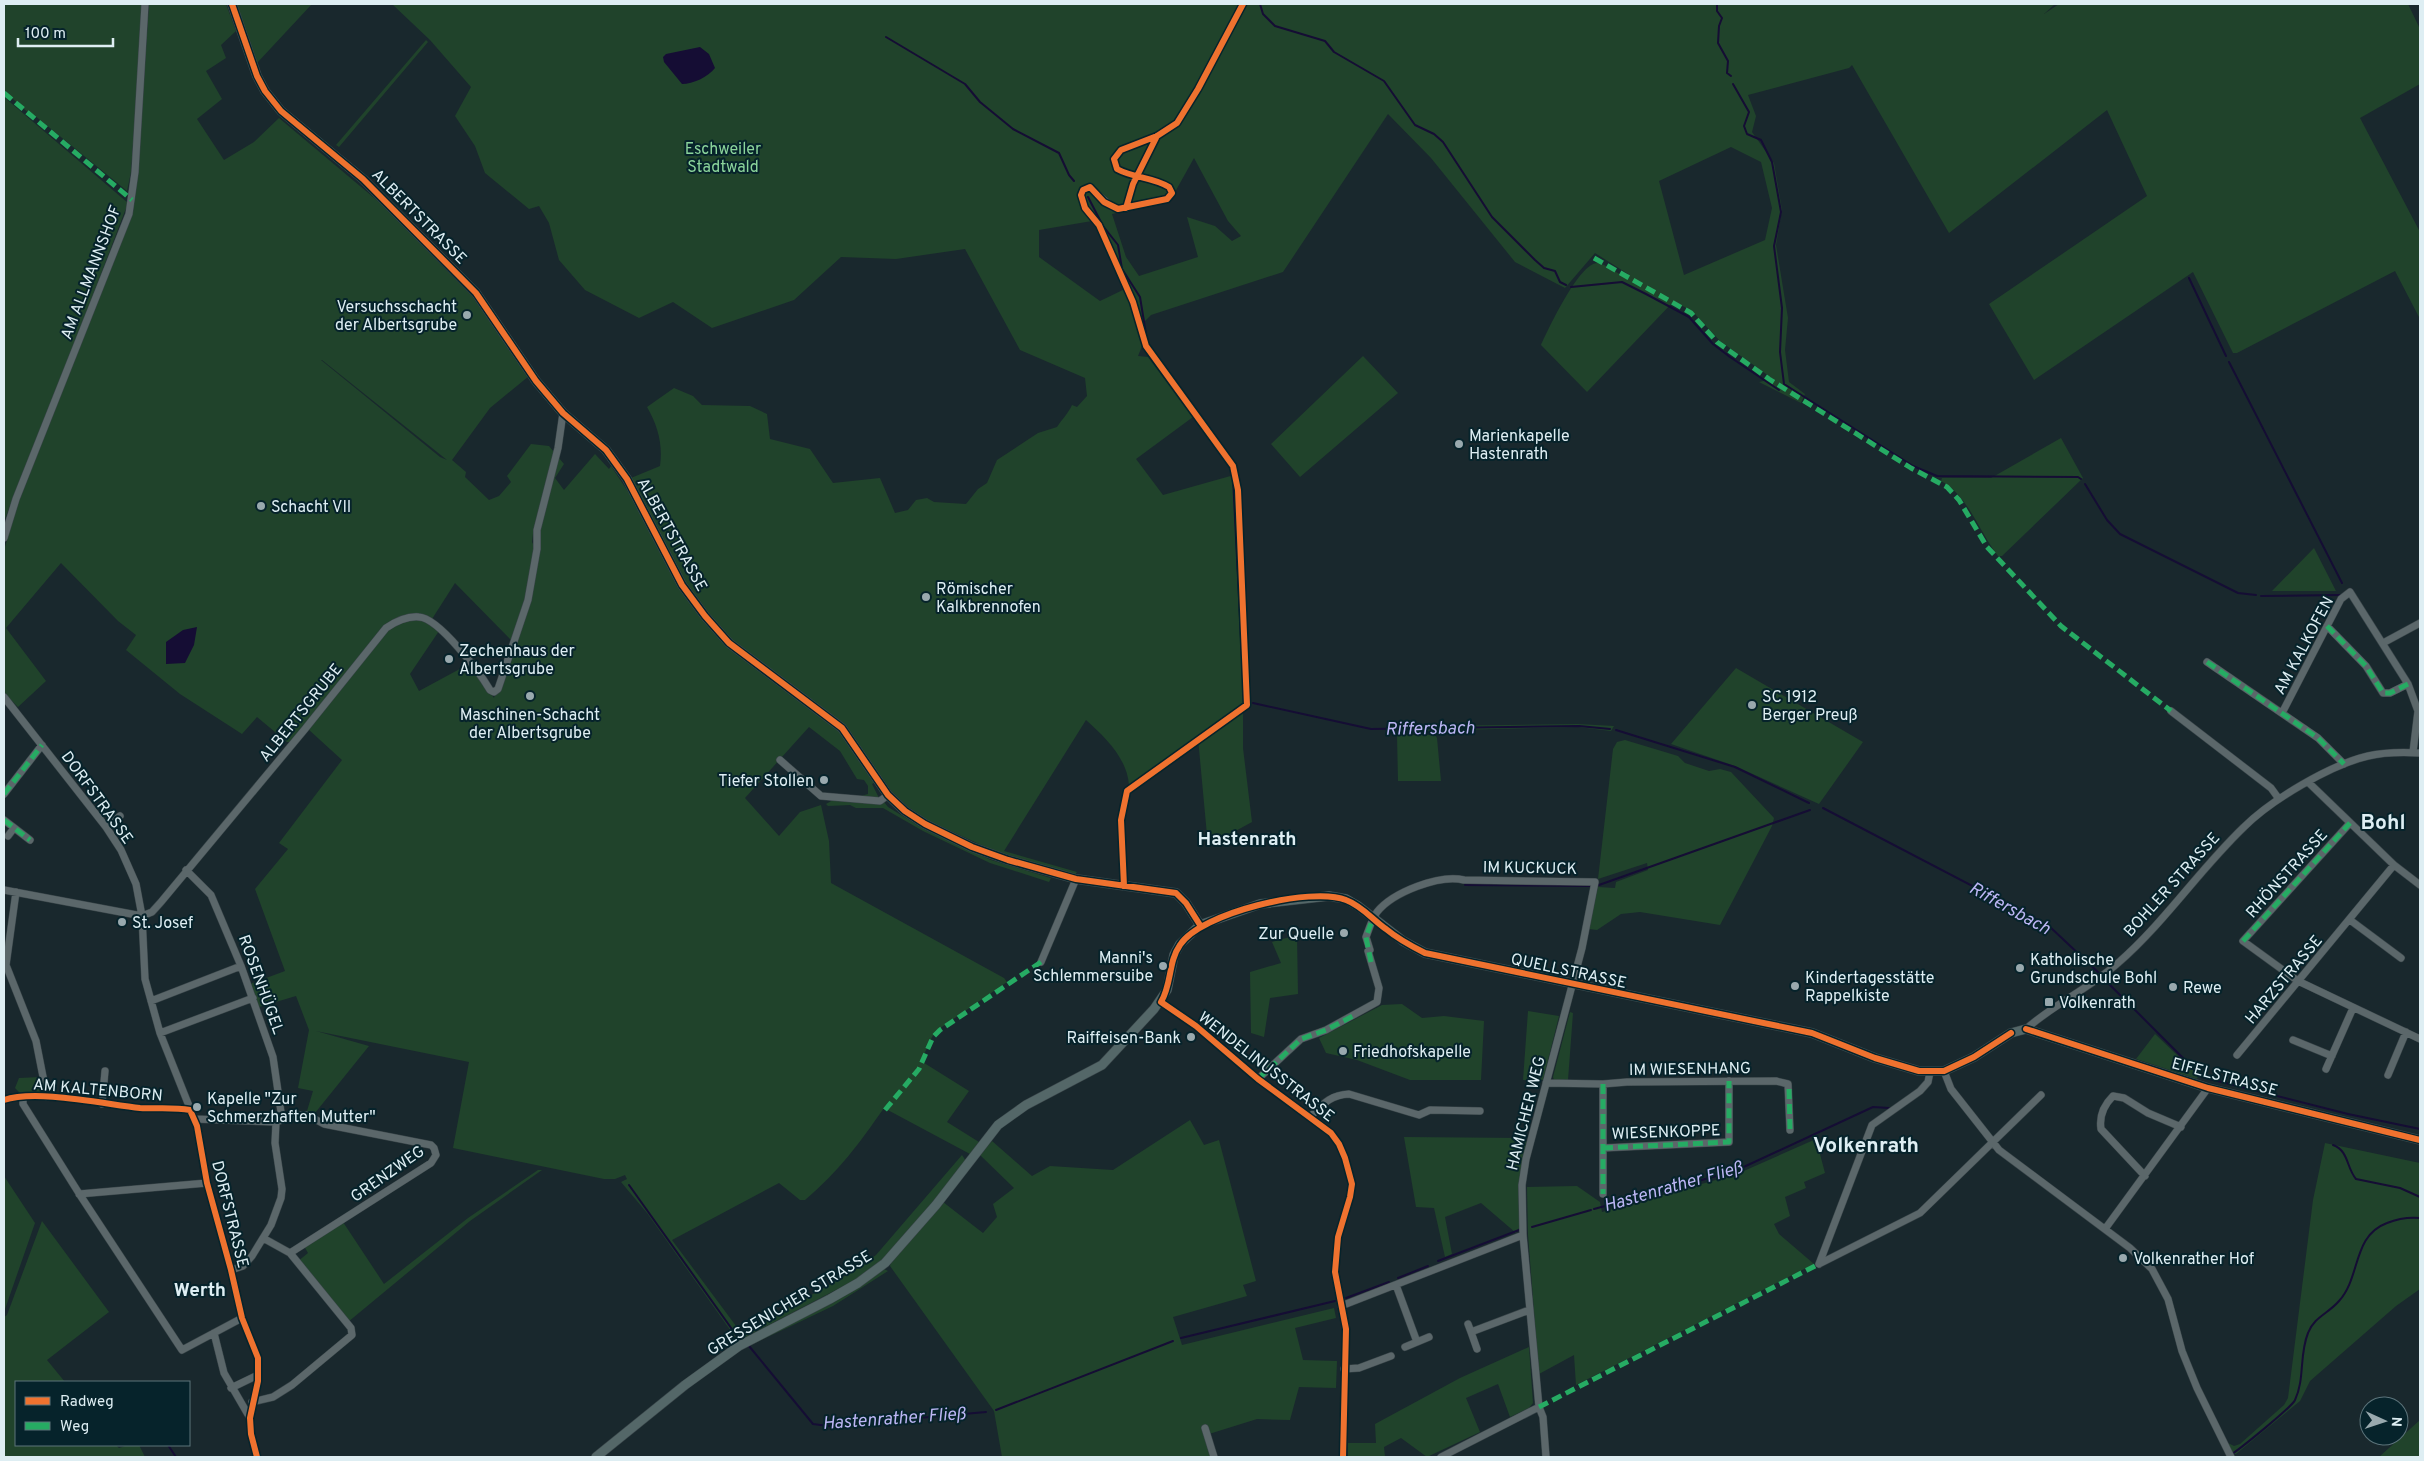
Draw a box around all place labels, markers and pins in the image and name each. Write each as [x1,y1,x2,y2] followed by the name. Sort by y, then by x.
[335,298,457,336] place label: Versuchsschacht der Albertsgrube
[461,309,473,321] marker: Versuchsschacht der Albertsgrube
[1469,427,1570,465] place label: Marienkapelle Hastenrath
[1453,438,1465,450] marker: Marienkapelle Hastenrath
[271,498,351,518] place label: Schacht VII
[255,500,267,512] marker: Schacht VII
[936,580,1041,618] place label: Römischer Kalkbrennofen
[920,591,932,603] marker: Römischer Kalkbrennofen
[459,642,575,680] place label: Zechenhaus der Albertsgrube
[443,653,455,665] marker: Zechenhaus der Albertsgrube
[1762,688,1857,726] place label: SC 1912 Berger Preuß
[524,690,536,702] marker: Maschinen-Schacht der Albertsgrube
[1746,699,1758,711] marker: SC 1912 Berger Preuß
[460,706,600,744] place label: Maschinen-Schacht der Albertsgrube
[718,772,814,792] place label: Tiefer Stollen
[818,774,830,786] marker: Tiefer Stollen
[132,914,194,934] place label: St. Josef
[116,916,128,928] marker: St. Josef
[1258,925,1334,945] place label: Zur Quelle
[1338,927,1350,939] marker: Zur Quelle
[1033,949,1153,987] place label: Manni's Schlemmersuibe
[2030,951,2157,989] place label: Katholische Grundschule Bohl
[1157,960,1169,972] marker: Manni's Schlemmersuibe
[2014,962,2026,974] marker: Katholische Grundschule Bohl
[1805,969,1934,1007] place label: Kindertagesstätte Rappelkiste
[2183,979,2222,999] place label: Rewe
[1789,980,1801,992] marker: Kindertagesstätte Rappelkiste
[2167,981,2179,993] marker: Rewe
[2059,994,2136,1014] place label: Volkenrath
[2043,996,2055,1008] marker: Volkenrath
[1066,1029,1181,1049] place label: Raiffeisen-Bank
[1185,1031,1197,1043] marker: Raiffeisen-Bank
[1353,1043,1471,1063] place label: Friedhofskapelle
[1337,1045,1349,1057] marker: Friedhofskapelle
[207,1090,376,1128] place label: Kapelle "Zur Schmerzhaften Mutter"
[191,1101,203,1113] marker: Kapelle "Zur Schmerzhaften Mutter"
[2133,1250,2255,1270] place label: Volkenrather Hof
[2117,1252,2129,1264] marker: Volkenrather Hof

